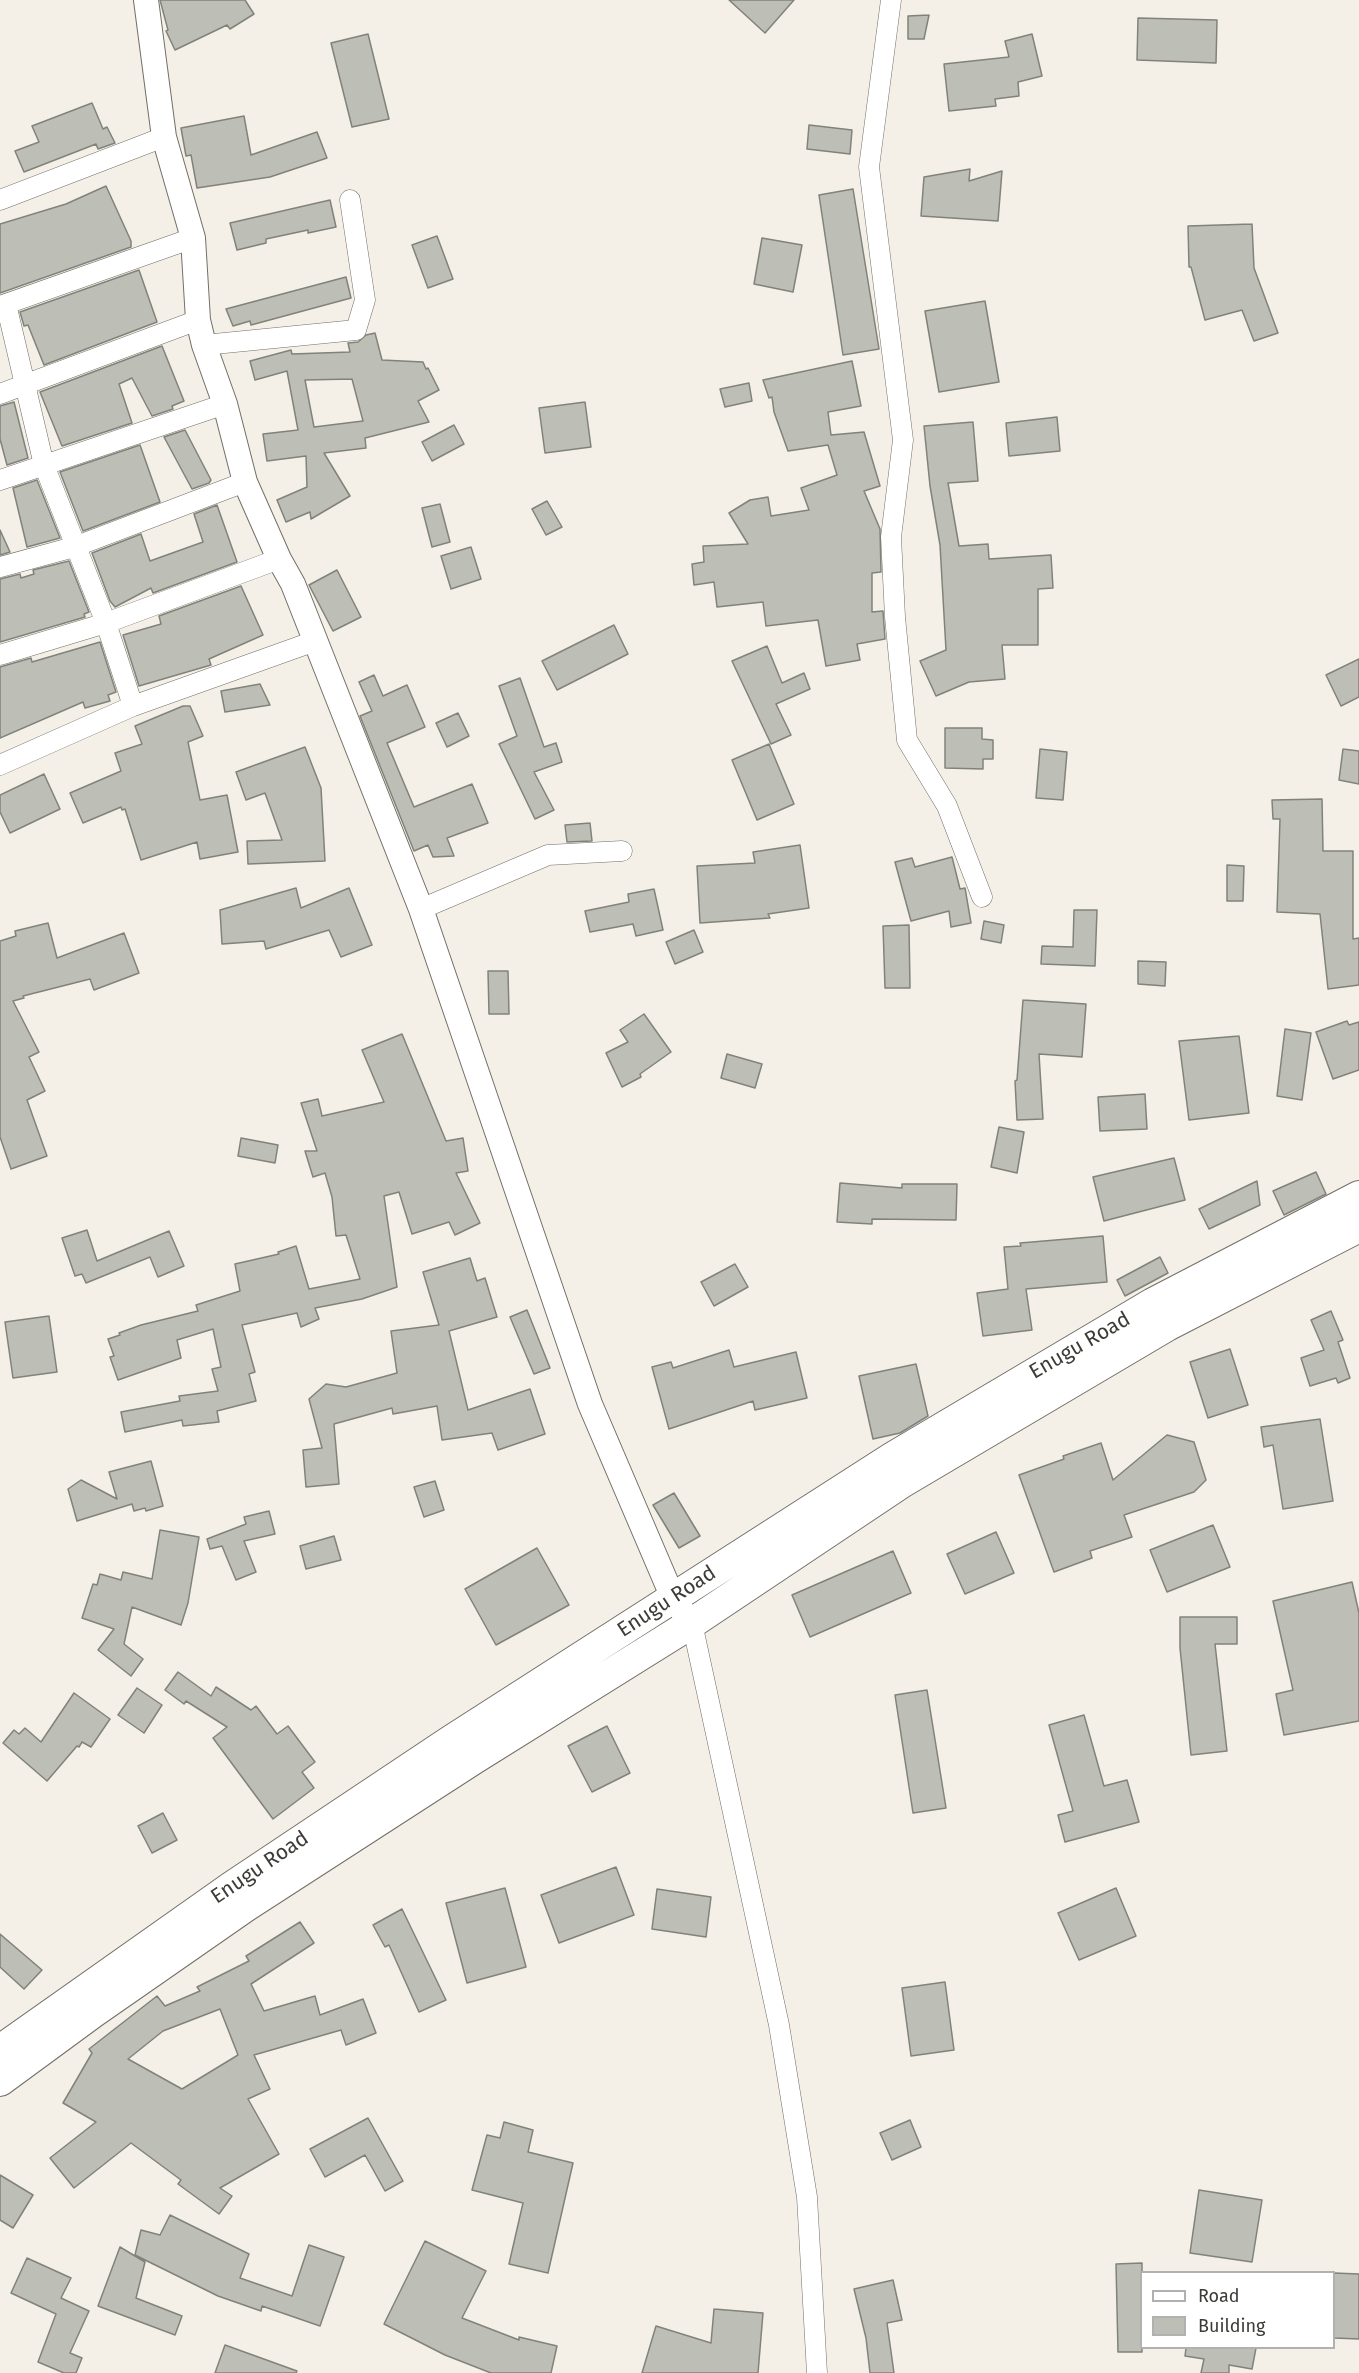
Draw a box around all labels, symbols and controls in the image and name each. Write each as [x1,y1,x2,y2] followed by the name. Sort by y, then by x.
[1025,1307,1135,1385] street label: Enugu Road
[613,1561,721,1643] street label: Enugu Road
[206,1826,314,1910] street label: Enugu Road
[1140,2271,1335,2349] legend
[1198,2285,1240,2307] text: Road
[1198,2315,1265,2337] text: Building

